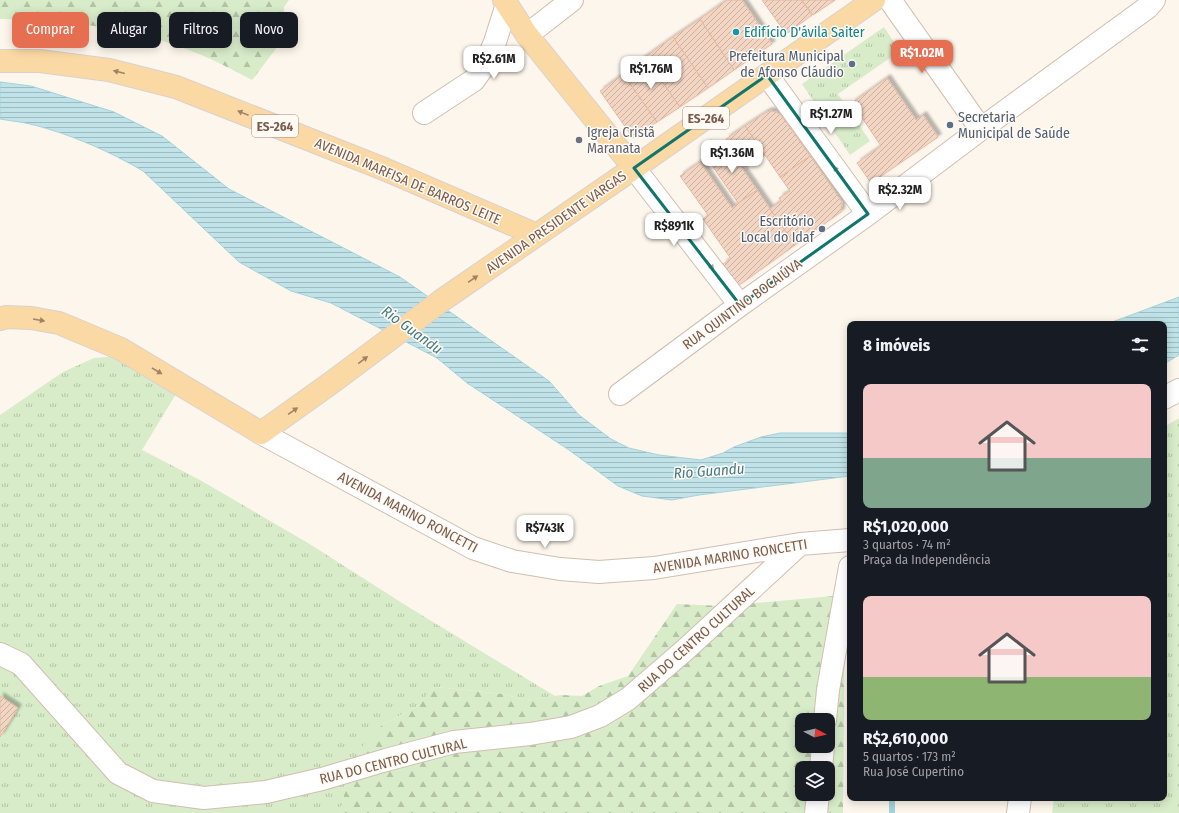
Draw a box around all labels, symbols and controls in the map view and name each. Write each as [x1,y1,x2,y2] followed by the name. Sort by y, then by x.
[12,12,89,48] chip: Comprar
[97,12,161,48] chip: Alugar
[169,12,232,48] chip: Filtros
[240,12,298,48] chip: Novo
[744,24,865,41] place label: Edifício D'ávila Saiter
[731,27,741,37] marker: Edifício D'ávila Saiter
[885,40,959,74] pin: R$1.02M
[900,45,944,60] text: R$1.02M
[457,46,531,80] pin: R$2.61M
[729,48,844,81] place label: Prefeitura Municipal de Afonso Cláudio
[472,51,516,66] text: R$2.61M
[614,56,688,90] pin: R$1.76M
[847,59,857,69] marker: Prefeitura Municipal de Afonso Cláudio
[629,61,673,76] text: R$1.76M
[113,69,126,75] one-way arrow
[794,101,868,135] pin: R$1.27M
[810,106,852,121] text: R$1.27M
[683,107,729,129] road number: ES-264
[958,109,1070,142] place label: Secretaria Municipal de Saúde
[237,110,248,116] one-way arrow
[252,115,298,137] road number: ES-264
[945,120,955,130] marker: Secretaria Municipal de Saúde
[587,124,655,157] place label: Igreja Cristã Maranata
[312,134,504,229] street label: AVENIDA MARFISA DE BARROS LEITE
[574,135,584,145] marker: Igreja Cristã Maranata
[695,140,769,174] pin: R$1.36M
[710,145,754,160] text: R$1.36M
[833,166,841,177] one-way arrow
[483,167,630,277] street label: AVENIDA PRESIDENTE VARGAS
[863,177,937,211] pin: R$2.32M
[878,182,922,197] text: R$2.32M
[641,213,707,247] pin: R$891K
[741,213,816,246] place label: Escritório Local do Idaf
[654,218,694,233] text: R$891K
[817,224,827,234] marker: Escritório Local do Idaf
[679,254,806,353] street label: RUA QUINTINO BOCAIÚVA
[705,260,714,271] one-way arrow
[468,275,479,283] one-way arrow
[378,302,446,358] water label: Rio Guandu
[33,317,45,323] one-way arrow
[1129,334,1151,356] icon: filters
[863,335,930,356] text: 8 imóveis
[357,356,368,364] one-way arrow
[151,367,163,374] one-way arrow
[288,407,298,415] one-way arrow
[971,410,1043,482] icon: home
[673,460,745,482] water label: Rio Guandu
[335,468,481,557] street label: AVENIDA MARINO RONCETTI
[512,515,578,549] pin: R$743K
[863,516,949,537] text: R$1,020,000
[526,520,564,535] text: R$743K
[652,536,808,577] street label: AVENIDA MARINO RONCETTI
[863,537,951,552] text: 3 quartos · 74 m²
[863,552,991,567] text: Praça da Independência
[635,583,758,696] street label: RUA DO CENTRO CULTURAL
[971,622,1043,694] icon: home
[795,713,835,753] north arrow
[795,713,835,801] map controls
[863,728,948,749] text: R$2,610,000
[318,735,468,788] street label: RUA DO CENTRO CULTURAL
[863,749,956,764] text: 5 quartos · 173 m²
[795,761,835,801] button: layers
[863,764,964,779] text: Rua José Cupertino

